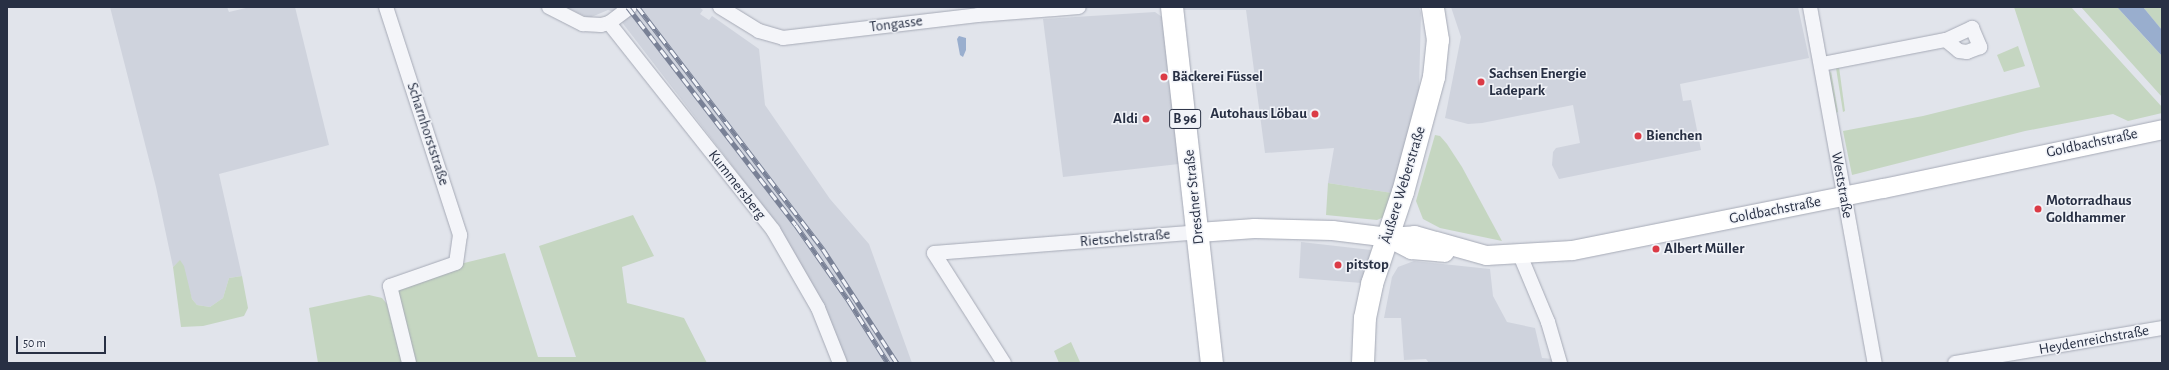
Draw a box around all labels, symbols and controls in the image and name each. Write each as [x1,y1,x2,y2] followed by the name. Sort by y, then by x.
[868,12,924,36] street label: Tongasse
[1489,64,1586,99] place label: Sachsen Energie Ladepark
[1172,68,1263,86] place label: Bäckerei Füssel
[1159,72,1169,82] marker: Bäckerei Füssel
[1476,77,1486,87] marker: Sachsen Energie Ladepark
[403,80,453,188] street label: Scharnhorststraße
[1210,105,1307,123] place label: Autohaus Löbau
[1169,107,1201,131] road number: B 96
[1310,109,1320,119] marker: Autohaus Löbau
[1113,110,1138,128] place label: Aldi
[1141,114,1151,124] marker: Aldi
[1377,124,1429,246] street label: Äußere Weberstraße
[2045,125,2139,161] street label: Goldbachstraße
[1646,127,1702,145] place label: Bienchen
[1633,131,1643,141] marker: Bienchen
[704,147,770,223] street label: Kummersberg
[1180,149,1208,245] street label: Dresdner Straße
[1827,150,1857,220] street label: Weststraße
[2046,191,2132,226] place label: Motorradhaus Goldhammer
[1728,192,1822,228] street label: Goldbachstraße
[2033,204,2043,214] marker: Motorradhaus Goldhammer
[1079,225,1171,251] street label: Rietschelstraße
[1664,240,1744,258] place label: Albert Müller
[1651,244,1661,254] marker: Albert Müller
[1346,256,1389,274] place label: pitstop
[1333,260,1343,270] marker: pitstop
[2038,321,2150,359] street label: Heydenreichstraße
[18,328,108,354] scale bar
[23,337,46,349] text: 50 m

